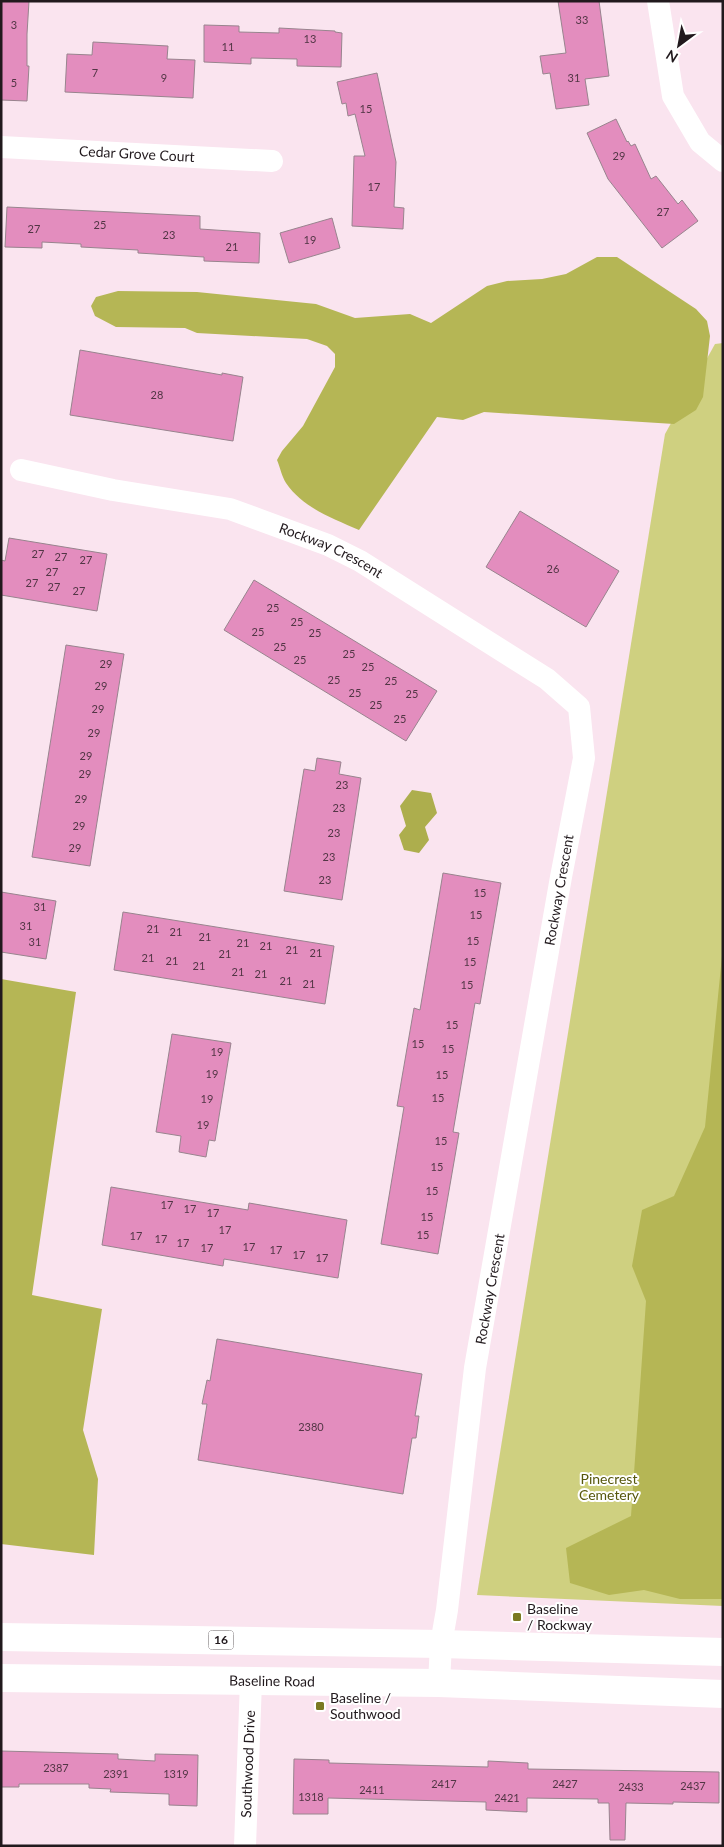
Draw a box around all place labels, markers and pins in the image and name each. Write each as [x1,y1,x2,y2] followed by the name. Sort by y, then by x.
[527,1600,593,1633] place label: Baseline / Rockway
[511,1611,523,1623] marker: Baseline / Rockway
[330,1689,401,1722] place label: Baseline / Southwood
[314,1700,326,1712] marker: Baseline / Southwood

